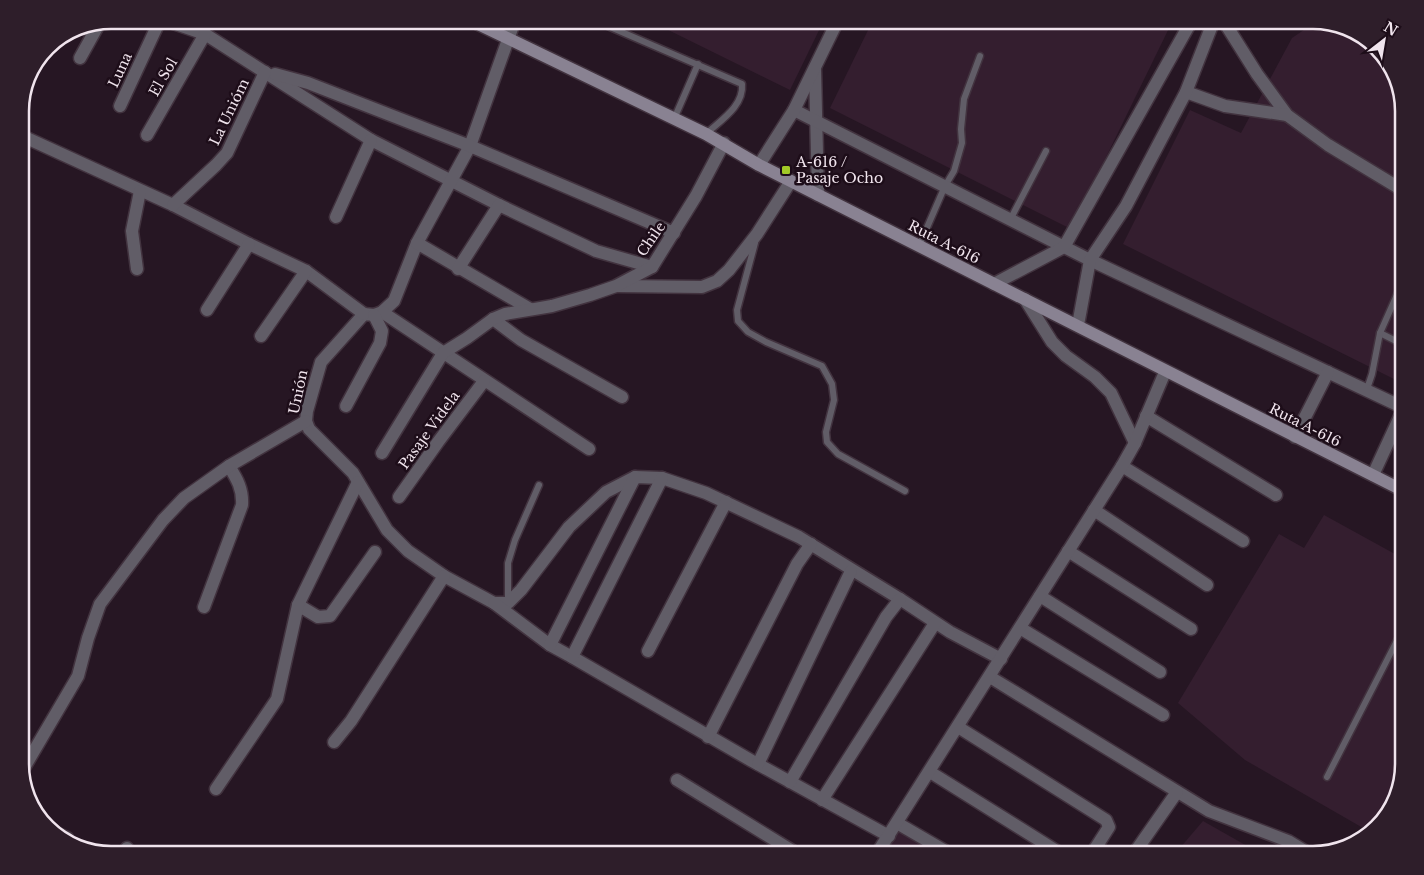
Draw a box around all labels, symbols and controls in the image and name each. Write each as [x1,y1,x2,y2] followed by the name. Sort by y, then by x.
[1359,15,1409,65] north arrow
[1380,18,1401,40] text: N
[104,49,136,91] street label: Luna
[145,54,181,99] street label: El Sol
[205,76,253,148] street label: La Unióm
[795,153,883,187] place label: A-616 / Pasaje Ocho
[780,164,792,176] marker: A-616 / Pasaje Ocho
[905,216,983,268] street label: Ruta A-616
[633,218,669,260] street label: Chile
[285,368,312,416] street label: Unión
[395,387,464,473] street label: Pasaje Videla
[1266,399,1344,451] street label: Ruta A-616

